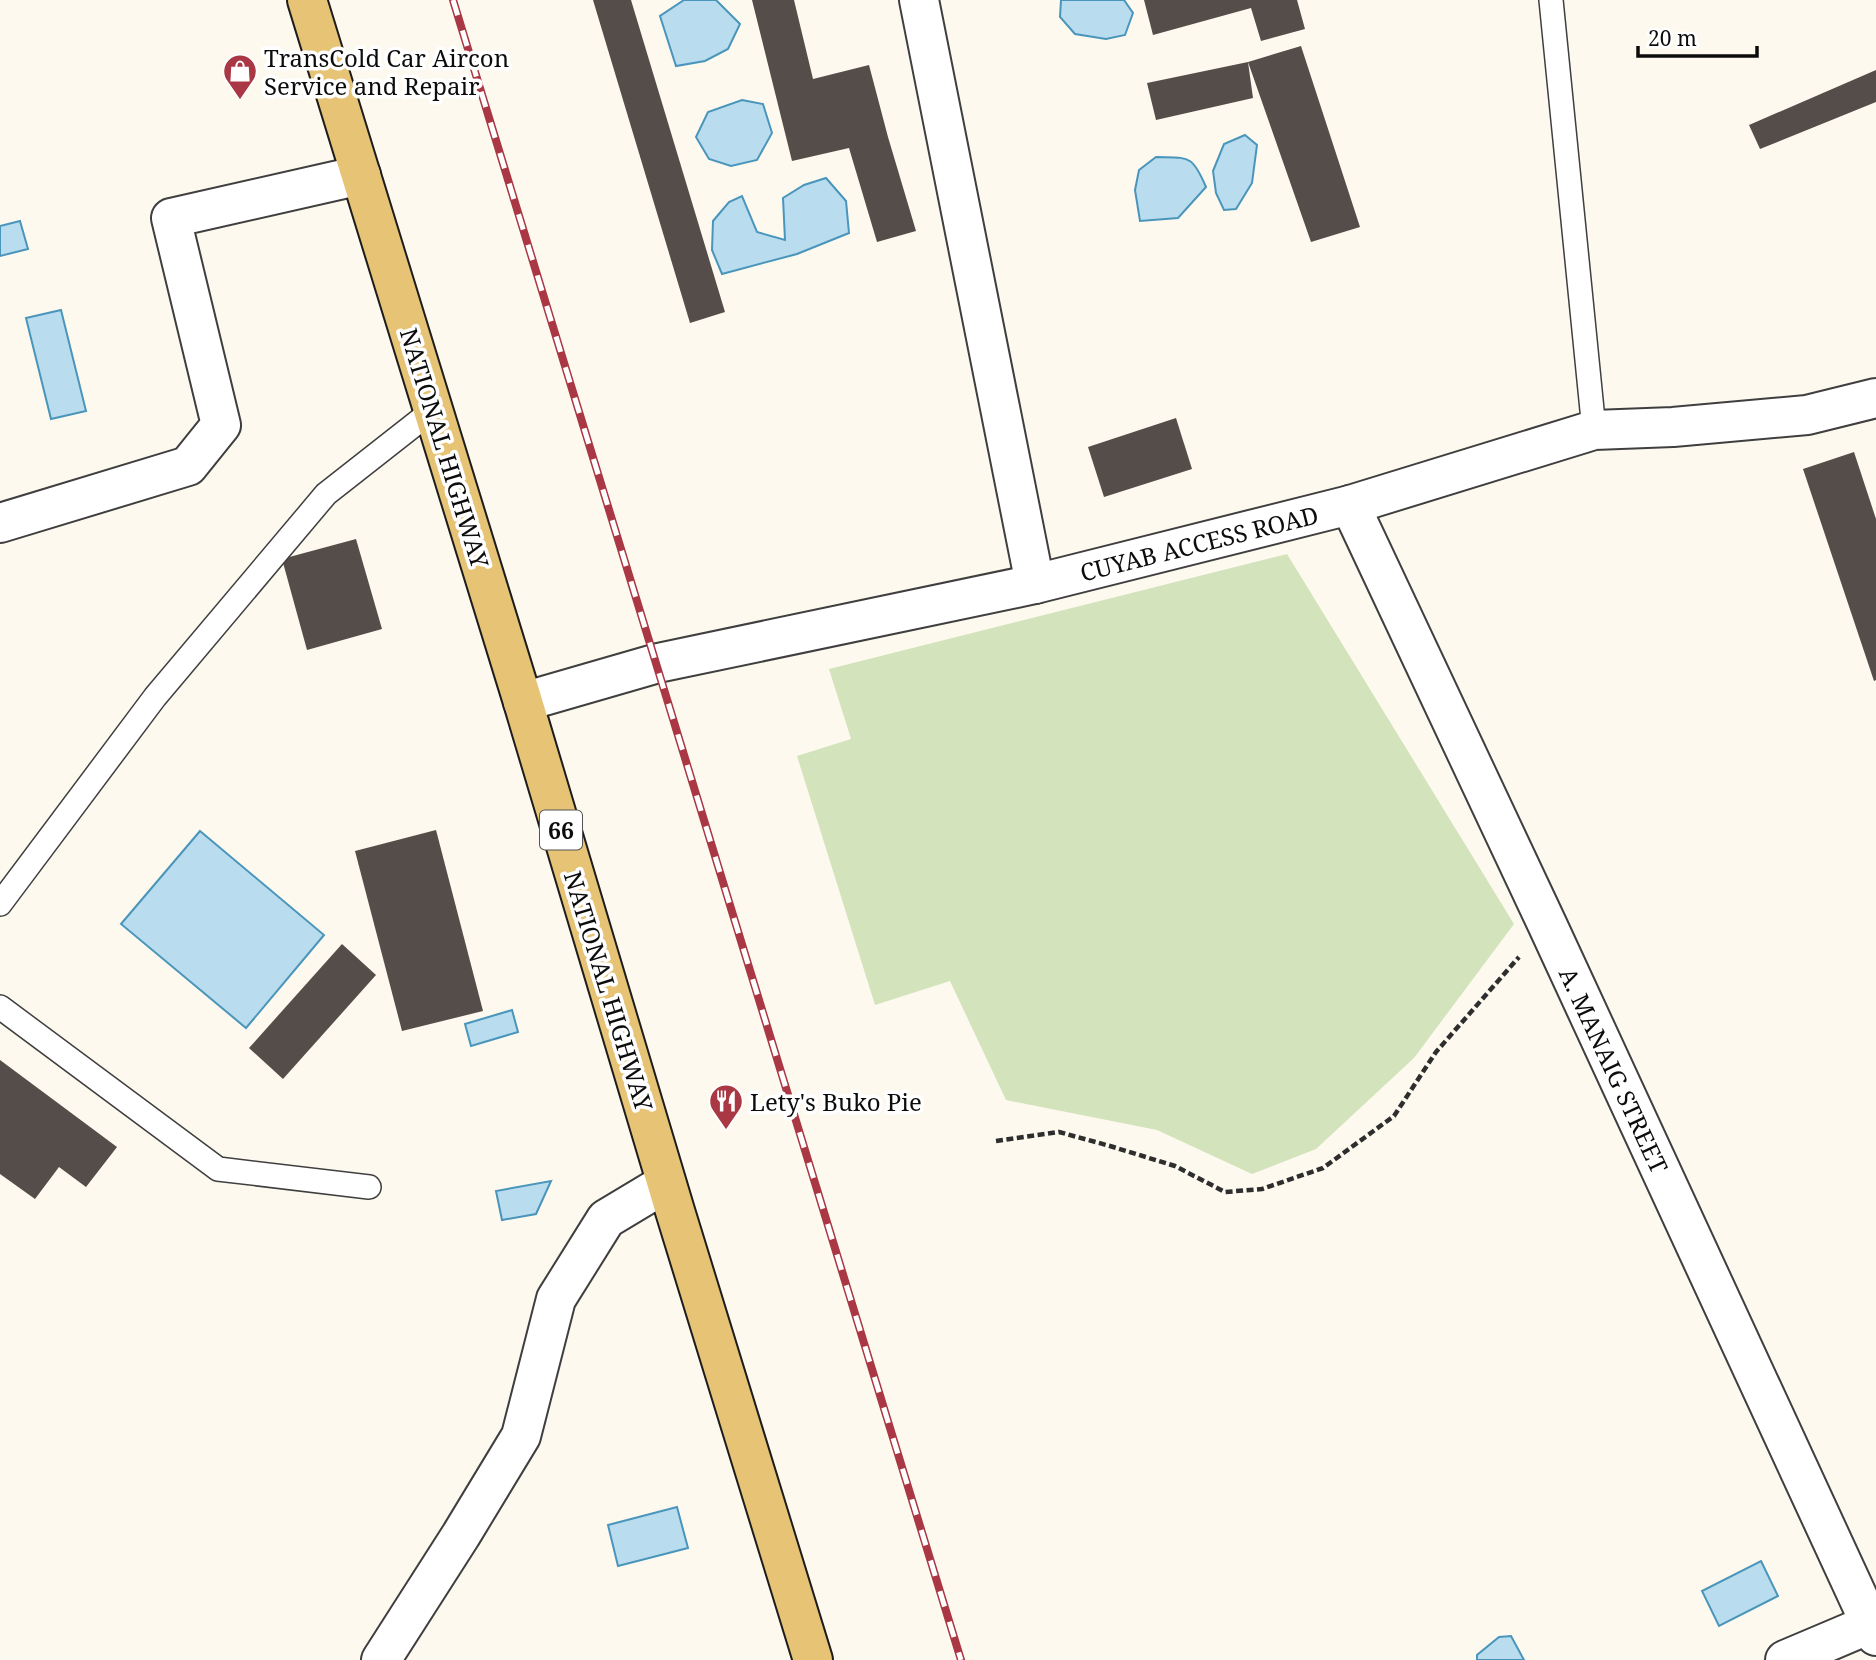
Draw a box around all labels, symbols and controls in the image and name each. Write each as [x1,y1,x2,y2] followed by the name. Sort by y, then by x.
[1638,14,1757,58] scale bar
[1648,24,1697,52] text: 20 m
[264,41,509,102] place label: TransCold Car Aircon Service and Repair
[221,52,259,101] shop icon: TransCold Car Aircon Service and Repair
[393,324,498,573] street label: NATIONAL HIGHWAY
[1076,497,1322,589] street label: CUYAB ACCESS ROAD
[540,810,582,850] road number: 66
[557,867,662,1116] street label: NATIONAL HIGHWAY
[1552,962,1676,1179] street label: A. MANAIG STREET
[707,1082,745,1131] restaurant icon: Lety's Buko Pie
[750,1085,922,1118] place label: Lety's Buko Pie

